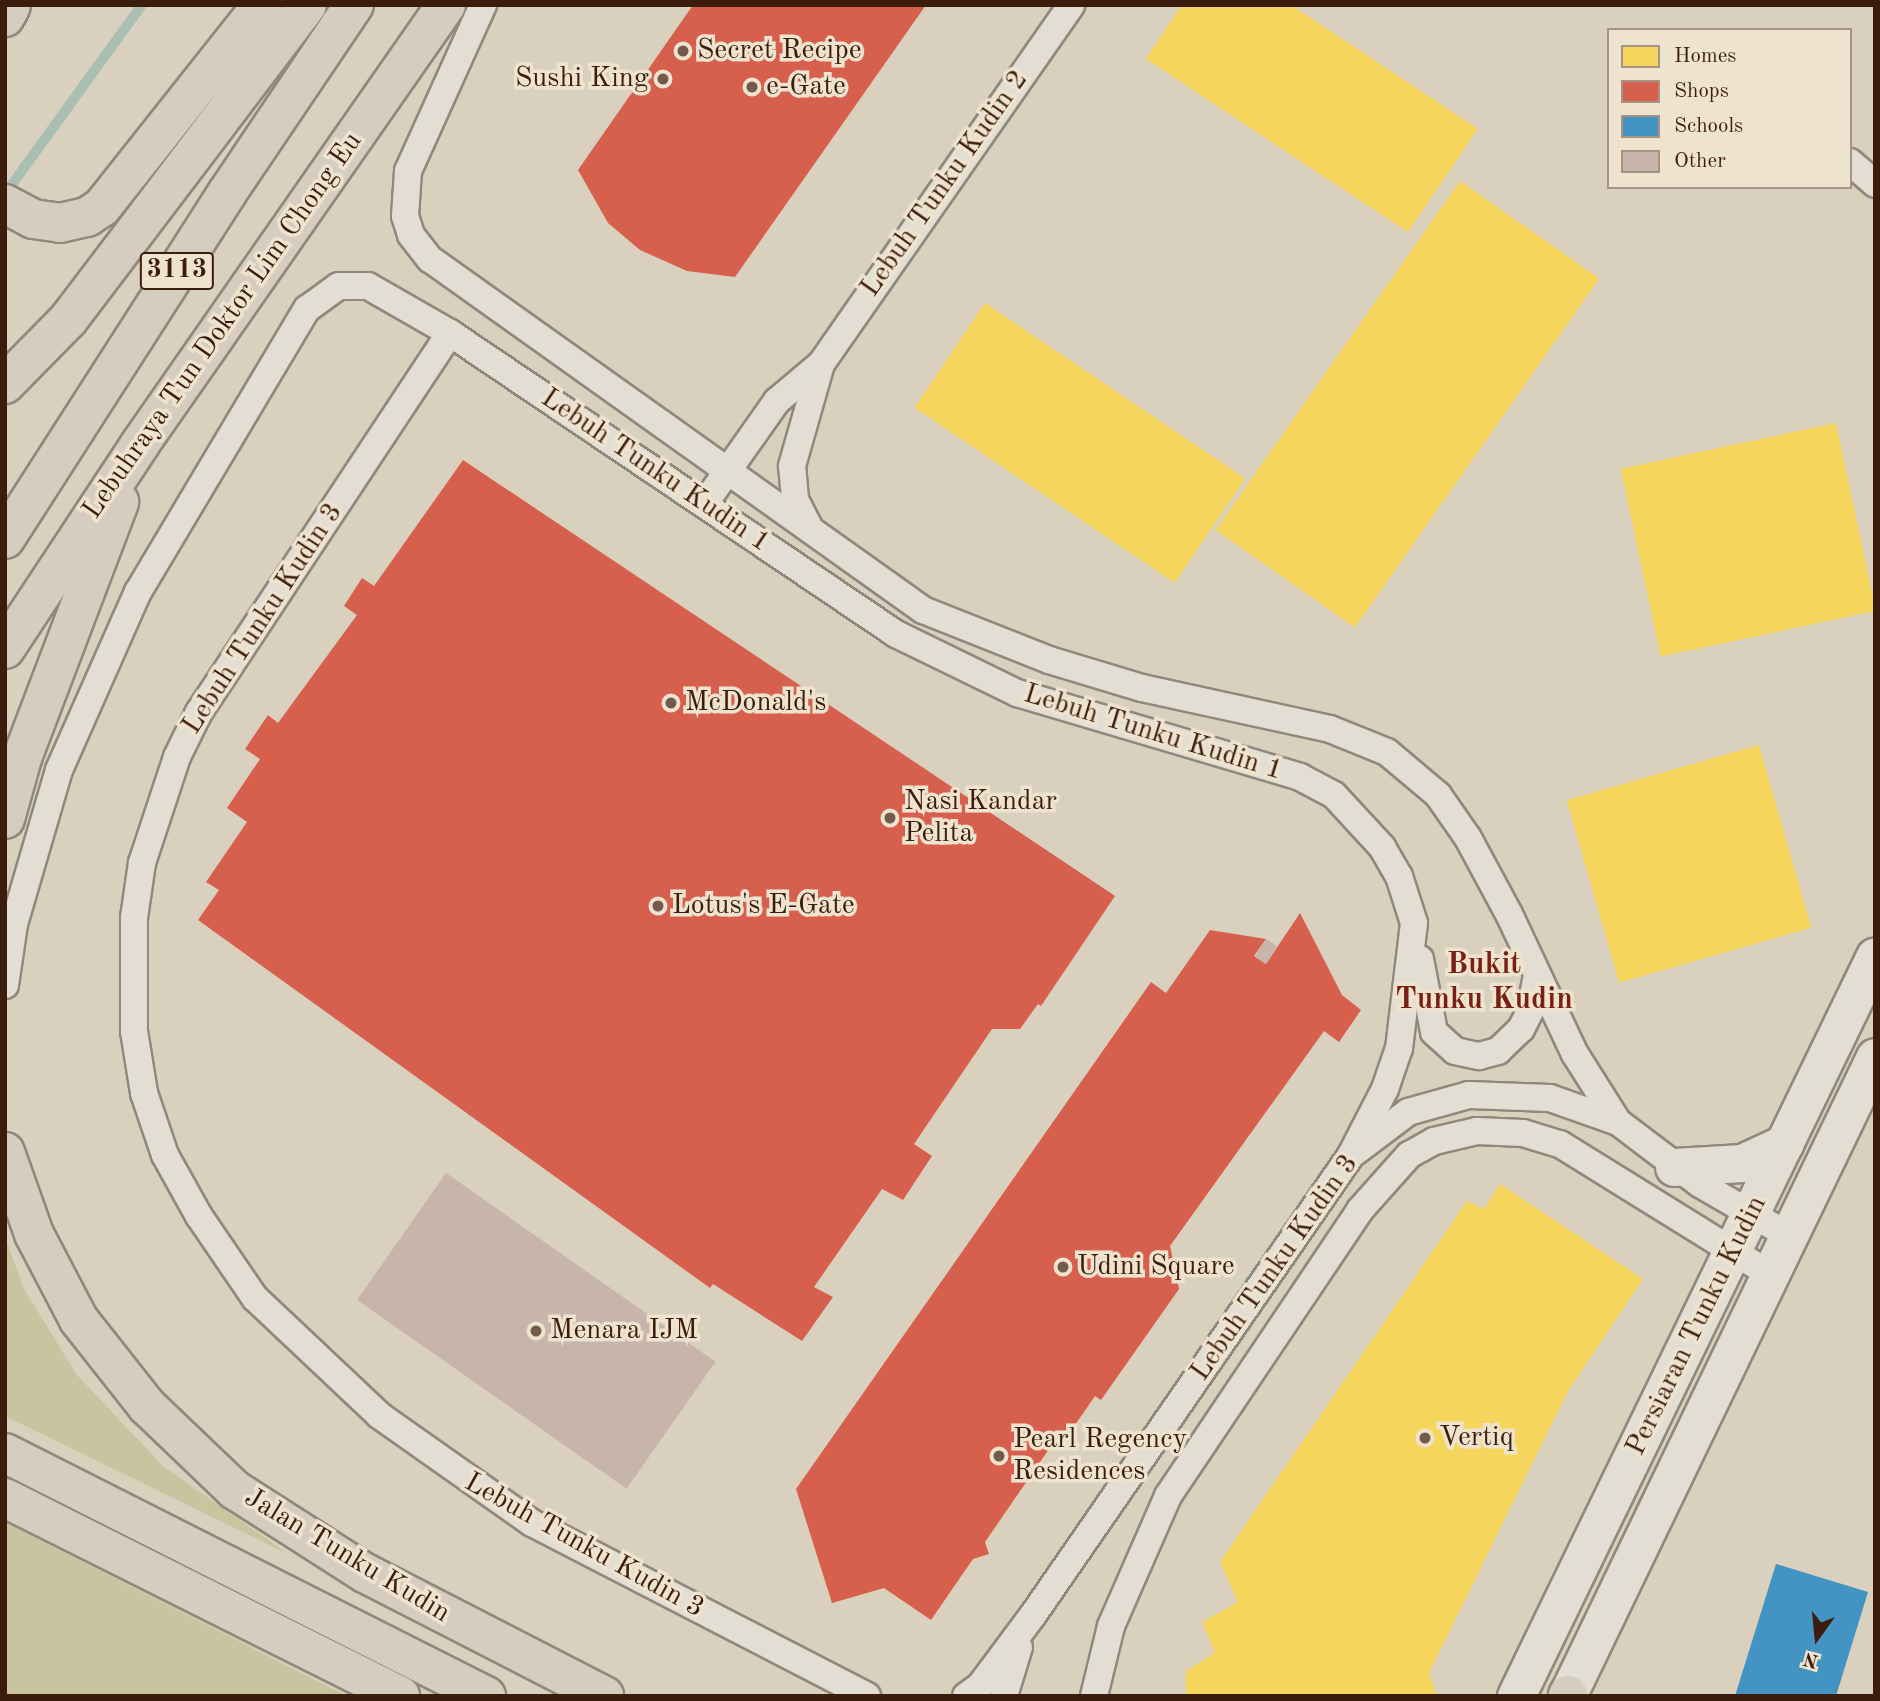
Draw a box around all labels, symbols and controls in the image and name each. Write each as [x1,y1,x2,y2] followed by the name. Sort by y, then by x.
[1607,28,1852,189] legend
[697,34,862,68] place label: Secret Recipe
[675,43,691,59] marker: Secret Recipe
[1674,46,1736,67] text: Homes
[515,62,649,96] place label: Sushi King
[854,64,1036,304] street label: Lebuh Tunku Kudin 2
[766,70,846,104] place label: e-Gate
[655,71,671,87] marker: Sushi King
[744,79,760,95] marker: e-Gate
[1674,81,1729,102] text: Shops
[1674,116,1743,137] text: Schools
[76,126,370,526] street label: Lebuhraya Tun Doktor Lim Chong Eu
[1674,151,1726,172] text: Other
[138,248,216,294] road number: 3113
[534,382,776,560] street label: Lebuh Tunku Kudin 1
[176,497,350,741] street label: Lebuh Tunku Kudin 3
[1020,678,1286,788] street label: Lebuh Tunku Kudin 1
[685,686,826,720] place label: McDonald's
[663,695,679,711] marker: McDonald's
[904,785,1057,851] place label: Nasi Kandar Pelita
[882,810,898,826] marker: Nasi Kandar Pelita
[672,889,855,923] place label: Lotus's E-Gate
[650,898,666,914] marker: Lotus's E-Gate
[1395,947,1573,1018] district label: Bukit Tunku Kudin
[1184,1148,1366,1388] street label: Lebuh Tunku Kudin 3
[1620,1191,1774,1461] street label: Persiaran Tunku Kudin
[1077,1250,1235,1284] place label: Udini Square
[1055,1259,1071,1275] marker: Udini Square
[550,1314,698,1348] place label: Menara IJM
[528,1323,544,1339] marker: Menara IJM
[1439,1421,1514,1455] place label: Vertiq
[1013,1423,1187,1489] place label: Pearl Regency Residences
[1417,1430,1433,1446] marker: Vertiq
[991,1448,1007,1464] marker: Pearl Regency Residences
[458,1466,710,1626] street label: Lebuh Tunku Kudin 3
[238,1481,456,1631] street label: Jalan Tunku Kudin
[1782,1603,1852,1673] north arrow
[1802,1648,1821,1670] text: N

